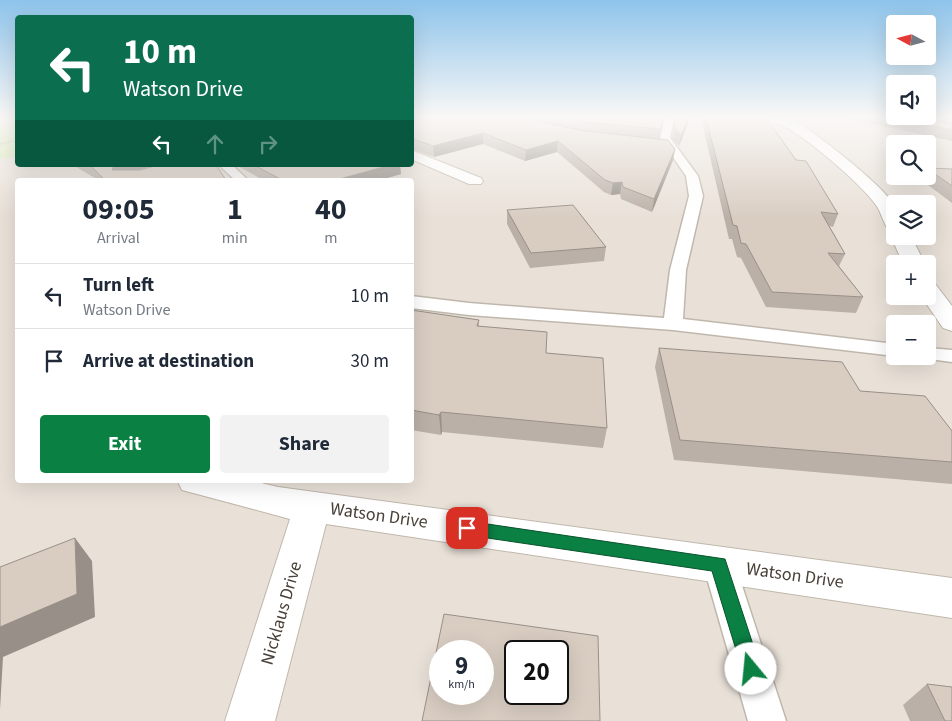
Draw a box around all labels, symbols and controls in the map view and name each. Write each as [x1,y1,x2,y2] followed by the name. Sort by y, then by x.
[886,15,936,65] north arrow
[886,15,936,365] map controls
[123,27,197,77] text: 10 m
[40,35,105,100] icon: left
[123,73,243,105] text: Watson Drive
[886,75,936,125] button: sound
[148,130,176,158] icon: left
[201,130,229,158] icon: ahead
[254,130,282,158] icon: right
[886,135,936,185] button: search
[82,188,155,231] text: 09:05
[227,188,243,231] text: 1
[315,188,347,231] text: 40
[886,195,936,245] button: layers
[97,227,140,249] text: Arrival
[222,227,248,249] text: min
[324,227,338,249] text: m
[886,255,936,305] button: +
[83,272,154,299] text: Turn left
[40,282,68,310] icon: left
[351,283,389,310] text: 10 m
[83,299,170,321] text: Watson Drive
[886,315,936,365] button: −
[40,347,68,375] icon: arrive
[83,348,254,375] text: Arrive at destination
[351,348,389,375] text: 30 m
[40,415,210,473] button: Exit
[220,415,389,473] button: Share
[328,496,429,535] street label: Watson Drive
[446,507,488,549] pin
[453,514,481,542] icon: arrive
[744,556,845,595] street label: Watson Drive
[255,558,308,668] street label: Nicklaus Drive
[504,640,569,705] speed limit sign: 20
[724,642,776,694] position arrow
[455,648,468,684] text: 9
[448,676,475,693] text: km/h

